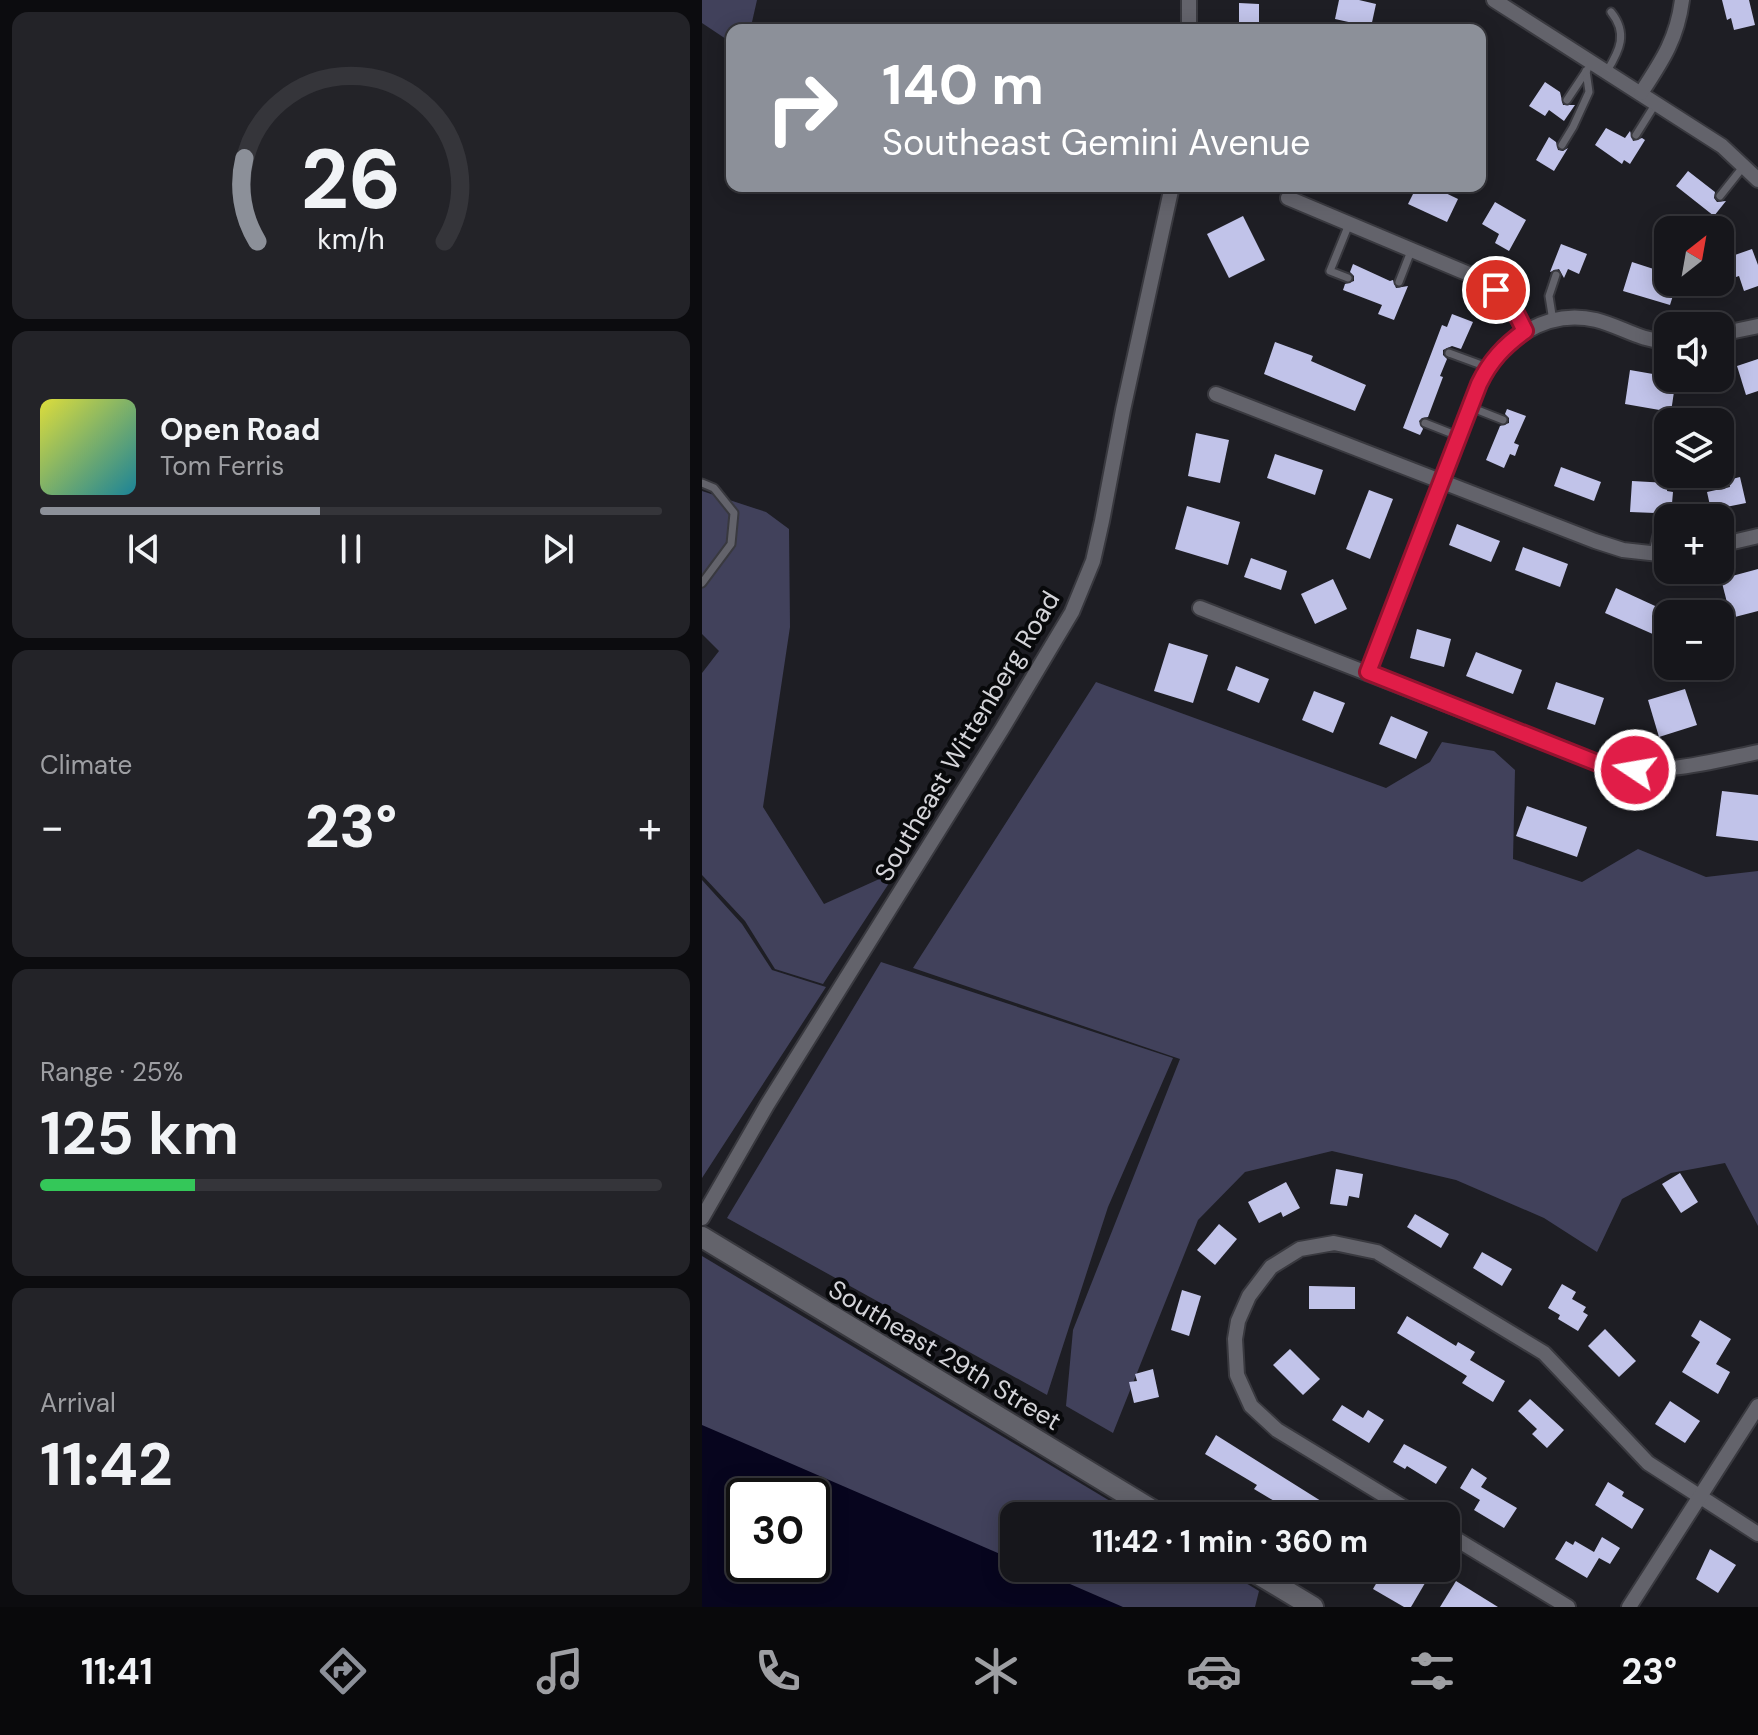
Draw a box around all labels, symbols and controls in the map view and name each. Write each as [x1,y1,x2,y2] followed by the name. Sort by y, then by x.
[882,48,1044,121] text: 140 m
[750,56,854,160] icon: right
[882,119,1310,166] text: Southeast Gemini Avenue
[301,124,401,233] text: 26
[1654,216,1734,296] north arrow
[1654,216,1734,680] map controls
[317,221,385,258] text: km/h
[1462,256,1530,324] pin
[1474,268,1518,312] icon: arrive
[1654,312,1734,392] button: sound
[1654,408,1734,488] button: layers
[160,410,320,449] text: Open Road
[160,449,284,483] text: Tom Ferris
[1654,504,1734,584] button: +
[122,527,166,571] icon: previous
[329,527,373,571] icon: pause
[536,527,580,571] icon: next
[867,585,1067,887] street label: Southeast Wittenberg Road
[1654,600,1734,680] button: −
[1593,728,1677,812] position arrow
[40,748,132,782] text: Climate
[305,787,397,866] text: 23°
[40,798,64,856] text: −
[638,798,662,856] text: +
[40,1055,183,1089] text: Range · 25%
[40,1094,239,1173] text: 125 km
[822,1272,1068,1438] street label: Southeast 29th Street
[40,1386,116,1420] text: Arrival
[40,1425,173,1504] text: 11:42
[726,1478,830,1582] speed limit sign: 30
[1092,1522,1368,1561] text: 11:42 · 1 min · 360 m
[315,1643,371,1699] icon: directions
[532,1643,588,1699] icon: music
[750,1643,806,1699] icon: phone
[968,1643,1024,1699] icon: climate
[1186,1643,1242,1699] icon: car
[1404,1643,1460,1699] icon: filters
[81,1648,153,1695] text: 11:41
[1621,1648,1677,1695] text: 23°

